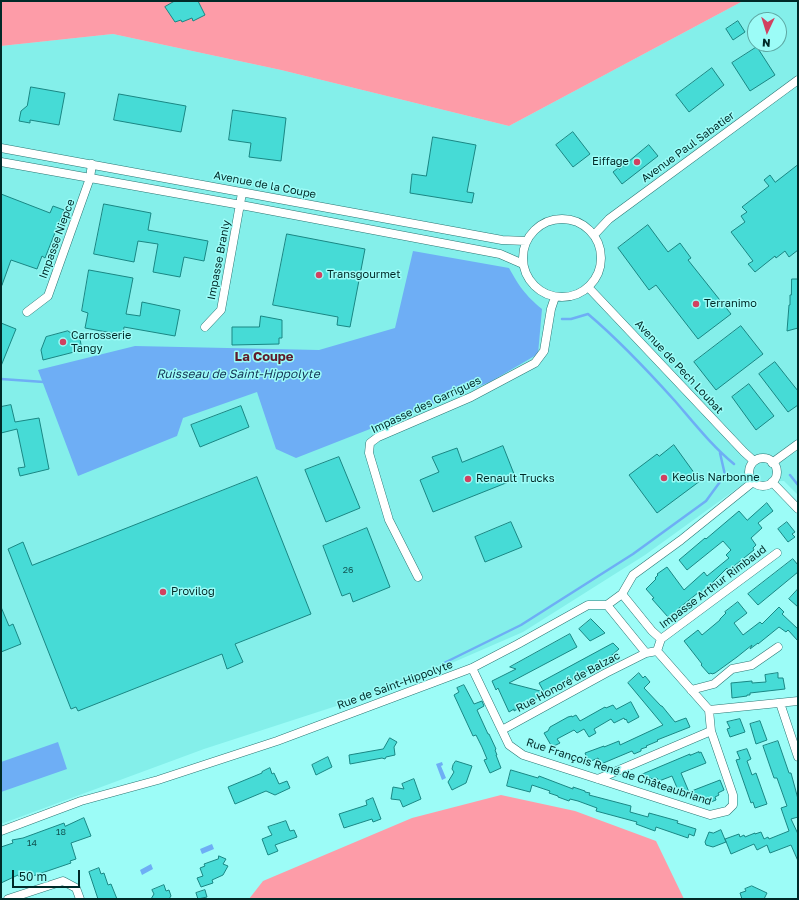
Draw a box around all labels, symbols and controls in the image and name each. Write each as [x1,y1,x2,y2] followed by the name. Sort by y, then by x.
[747,12,787,52] north arrow
[762,37,771,50] text: N
[639,109,737,185] street label: Avenue Paul Sabatier
[592,155,629,169] place label: Eiffage
[632,157,642,167] marker: Eiffage
[213,169,317,201] street label: Avenue de la Coupe
[36,197,78,281] street label: Impasse Niepce
[205,219,233,301] street label: Impasse Branly
[327,268,401,282] place label: Transgourmet
[314,270,324,280] marker: Transgourmet
[704,297,757,311] place label: Terranimo
[691,299,701,309] marker: Terranimo
[632,317,726,417] street label: Avenue de Pech Loubat
[71,329,131,355] place label: Carrosserie Tangy
[58,337,68,347] marker: Carrosserie Tangy
[235,349,293,365] district label: La Coupe
[156,367,320,381] water label: Ruisseau de Saint-Hippolyte
[369,374,483,436] street label: Impasse des Garrigues
[672,471,760,485] place label: Keolis Narbonne
[476,472,555,486] place label: Renault Trucks
[659,473,669,483] marker: Keolis Narbonne
[463,474,473,484] marker: Renault Trucks
[657,543,769,631] street label: Impasse Arthur Rimbaud
[343,565,353,575] house number: 26
[171,585,215,599] place label: Provilog
[158,587,168,597] marker: Provilog
[514,649,622,715] street label: Rue Honoré de Balzac
[335,658,455,712] street label: Rue de Saint-Hippolyte
[525,736,713,808] street label: Rue François René de Châteaubriand
[56,827,66,837] house number: 18
[27,838,37,848] house number: 14
[14,862,82,888] scale bar
[19,869,47,884] text: 50 m

